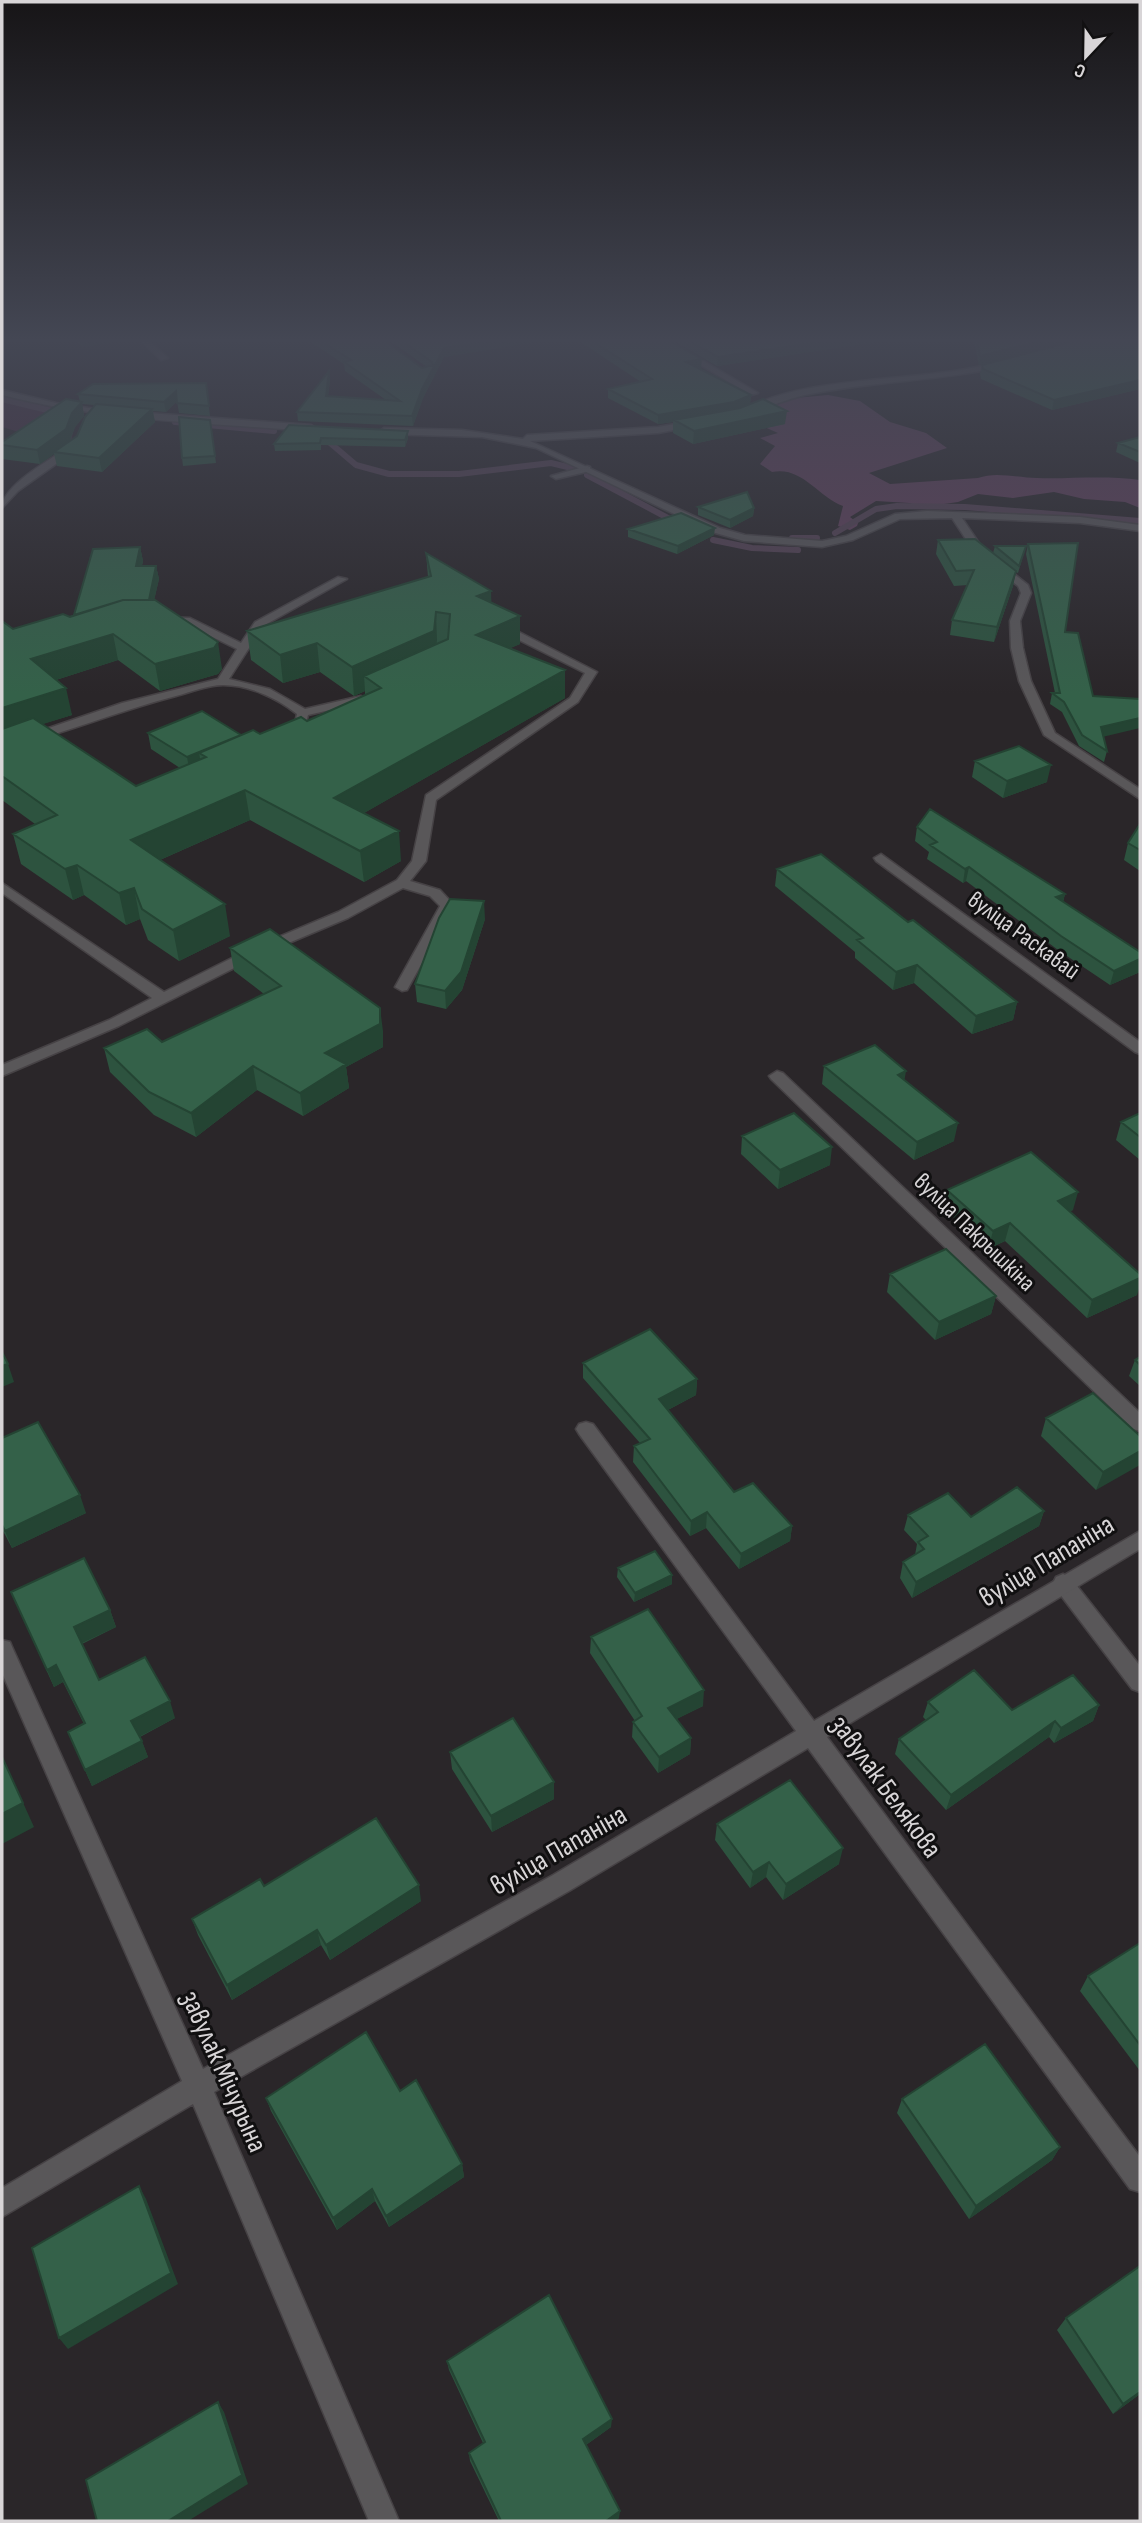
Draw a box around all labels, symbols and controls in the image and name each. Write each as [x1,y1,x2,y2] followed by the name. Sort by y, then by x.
[1051,21,1121,91] north arrow
[1071,58,1089,83] text: С
[962,885,1085,986] street label: вуліца Раскавай
[908,1167,1041,1297] street label: вуліца Пакрышкіна
[973,1508,1120,1614] street label: вуліца Папаніна
[823,1709,948,1864] street label: завулак Белякова
[485,1798,633,1902] street label: вуліца Папаніна
[173,1986,274,2157] street label: завулак Мічурына

